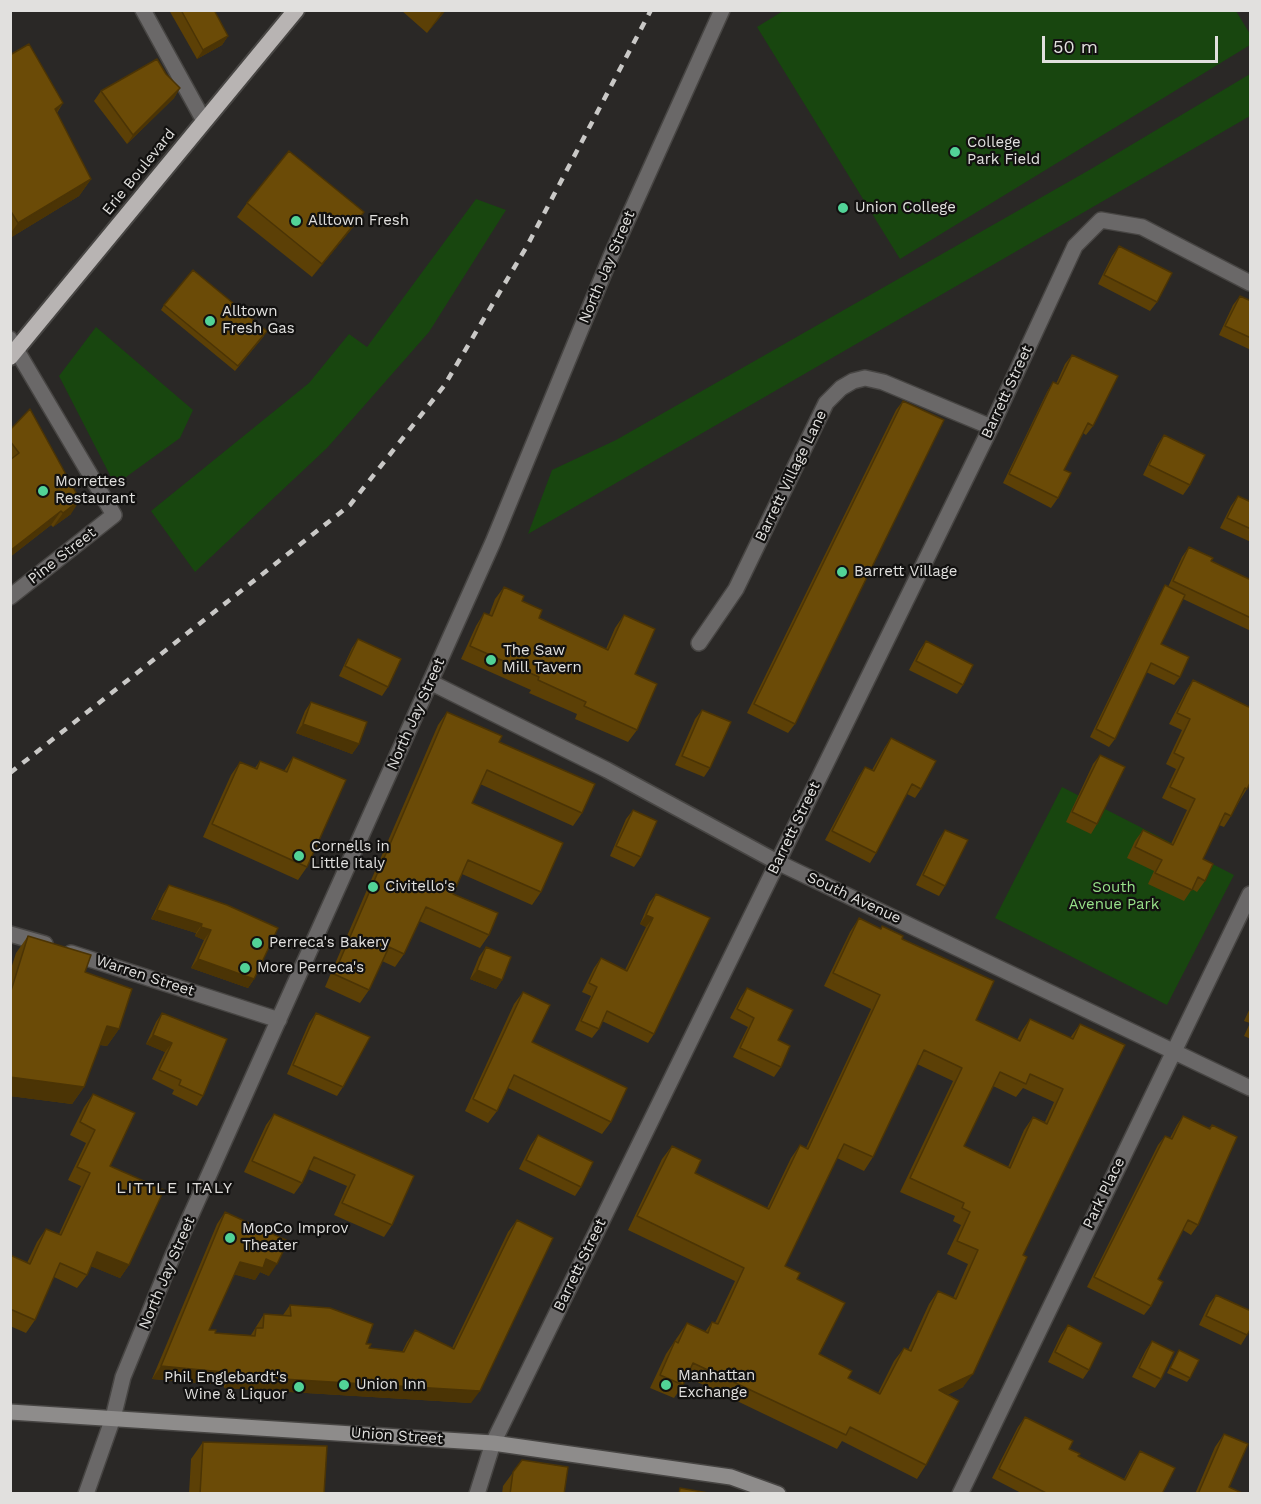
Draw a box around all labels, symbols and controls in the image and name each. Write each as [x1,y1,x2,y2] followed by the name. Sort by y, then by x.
[1045,24,1220,62] scale bar
[1053,36,1098,57] text: 50 m
[99,125,179,219] street label: Erie Boulevard
[967,134,1040,169] place label: College Park Field
[948,145,962,159] marker: College Park Field
[855,199,956,217] place label: Union College
[836,201,850,215] marker: Union College
[575,208,639,326] street label: North Jay Street
[308,212,409,230] place label: Alltown Fresh
[289,214,303,228] marker: Alltown Fresh
[222,303,295,338] place label: Alltown Fresh Gas
[203,314,217,328] marker: Alltown Fresh Gas
[978,343,1036,441] street label: Barrett Street
[751,407,831,545] street label: Barrett Village Lane
[55,473,135,508] place label: Morrettes Restaurant
[36,484,50,498] marker: Morrettes Restaurant
[24,524,100,588] street label: Pine Street
[854,563,957,581] place label: Barrett Village
[835,565,849,579] marker: Barrett Village
[503,642,582,677] place label: The Saw Mill Tavern
[484,653,498,667] marker: The Saw Mill Tavern
[383,655,449,773] street label: North Jay Street
[764,779,824,877] street label: Barrett Street
[311,838,390,873] place label: Cornells in Little Italy
[292,849,306,863] marker: Cornells in Little Italy
[804,868,904,928] street label: South Avenue
[385,878,455,896] place label: Civitello's
[1069,879,1159,914] park label: South Avenue Park
[366,880,380,894] marker: Civitello's
[269,934,389,952] place label: Perreca's Bakery
[250,936,264,950] marker: Perreca's Bakery
[93,952,197,1000] street label: Warren Street
[257,959,364,977] place label: More Perreca's
[238,961,252,975] marker: More Perreca's
[1079,1155,1129,1231] street label: Park Place
[116,1178,234,1198] district label: LITTLE ITALY
[135,1214,199,1332] street label: North Jay Street
[550,1216,610,1314] street label: Barrett Street
[242,1220,348,1255] place label: MopCo Improv Theater
[223,1231,237,1245] marker: MopCo Improv Theater
[678,1367,755,1402] place label: Manhattan Exchange
[164,1369,287,1404] place label: Phil Englebardt's Wine & Liquor
[356,1376,426,1394] place label: Union Inn
[337,1378,351,1392] marker: Union Inn
[659,1378,673,1392] marker: Manhattan Exchange
[292,1380,306,1394] marker: Phil Englebardt's Wine & Liquor
[350,1424,444,1448] street label: Union Street

